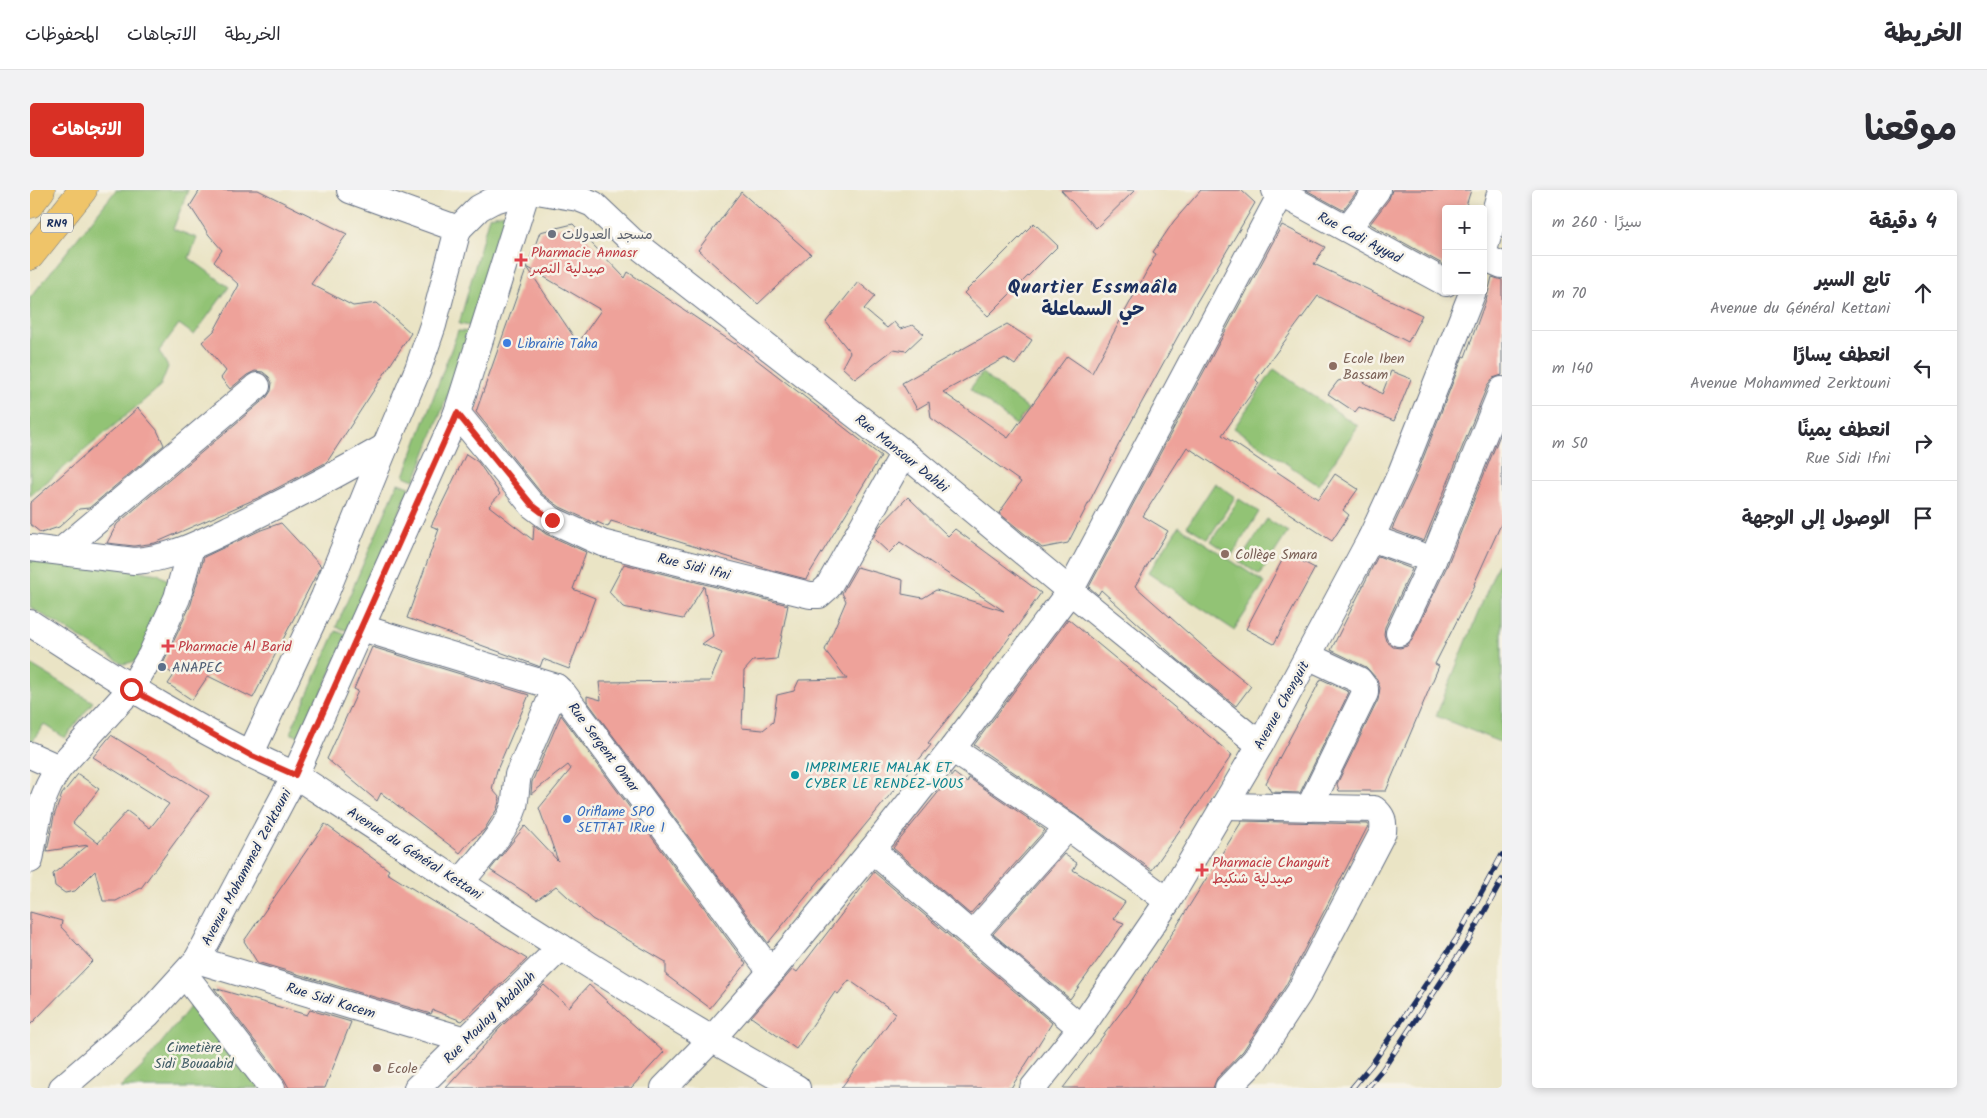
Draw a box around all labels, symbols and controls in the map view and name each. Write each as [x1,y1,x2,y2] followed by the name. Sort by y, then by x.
[1884,15,1962,54] text: الخريطة
[25,21,99,50] text: المحفوظات
[127,21,197,50] text: الاتجاهات
[225,21,281,50] text: الخريطة
[30,103,144,157] button: الاتجاهات
[1864,103,1957,159] text: موقعنا
[1442,205,1487,295] map controls
[1442,205,1487,250] button: +
[1313,206,1407,270] street label: Rue Cadi Ayyad
[1869,206,1937,239] text: 4 دقيقة
[1552,210,1642,235] text: سيرًا · 260 m
[41,213,73,232] road number: RN9
[562,224,653,246] place label: مسجد العدولات
[546,228,558,240] marker: مسجد العدولات
[530,242,638,280] place label: Pharmacie Annasr صيدلية النصر
[1442,250,1487,295] button: −
[515,254,527,266] marker: Pharmacie Annasr صيدلية النصر
[1815,266,1890,296] text: تابع السير
[1008,273,1178,325] district label: Quartier Essmaâla حي السماعلة
[1909,279,1937,307] icon: ahead
[1552,281,1587,306] text: 70 m
[1710,296,1890,321] text: Avenue du Général Kettani
[517,333,598,355] place label: Librairie Taha
[501,337,513,349] marker: Librairie Taha
[1793,341,1890,371] text: انعطف يسارًا
[1343,348,1405,386] place label: Ecole Iben Bassam
[1909,354,1937,382] icon: left
[1552,356,1593,381] text: 140 m
[1327,360,1339,372] marker: Ecole Iben Bassam
[1690,371,1890,396] text: Avenue Mohammed Zerktouni
[850,409,953,499] street label: Rue Mansour Dahbi
[1798,416,1890,446] text: انعطف يمينًا
[1909,429,1937,457] icon: right
[1552,431,1588,456] text: 50 m
[1806,446,1890,471] text: Rue Sidi Ifni
[1742,504,1890,534] text: الوصول إلى الوجهة
[1909,504,1937,532] icon: arrive
[541,509,564,532] route end
[1235,544,1318,566] place label: Collège Smara
[655,547,733,587] street label: Rue Sidi Ifni
[1219,548,1231,560] marker: Collège Smara
[178,636,292,658] place label: Pharmacie Al Barid
[162,640,174,652] marker: Pharmacie Al Barid
[172,657,223,679] place label: ANAPEC
[1248,657,1316,754] street label: Avenue Chenguit
[156,661,168,673] marker: ANAPEC
[120,678,143,701] route start
[562,698,645,798] street label: Rue Sergent Omar
[805,757,964,795] place label: IMPRIMERIE MALAK ET CYBER LE RENDEZ-VOUS
[789,769,801,781] marker: IMPRIMERIE MALAK ET CYBER LE RENDEZ-VOUS
[196,784,298,950] street label: Avenue Mohammed Zerktouni
[577,801,665,839] place label: Oriflame SPO SETTAT 1Rue 1
[342,802,487,906] street label: Avenue du Général Kettani
[561,813,573,825] marker: Oriflame SPO SETTAT 1Rue 1
[1212,852,1330,890] place label: Pharmacie Changuit صيدلية شنكيط
[1196,864,1208,876] marker: Pharmacie Changuit صيدلية شنكيط
[438,966,541,1069] street label: Rue Moulay Abdallah
[283,977,378,1025] street label: Rue Sidi Kacem
[154,1037,235,1075] park label: Cimetière Sidi Bouaabid
[387,1058,418,1080] place label: Ecole
[371,1062,383,1074] marker: Ecole

